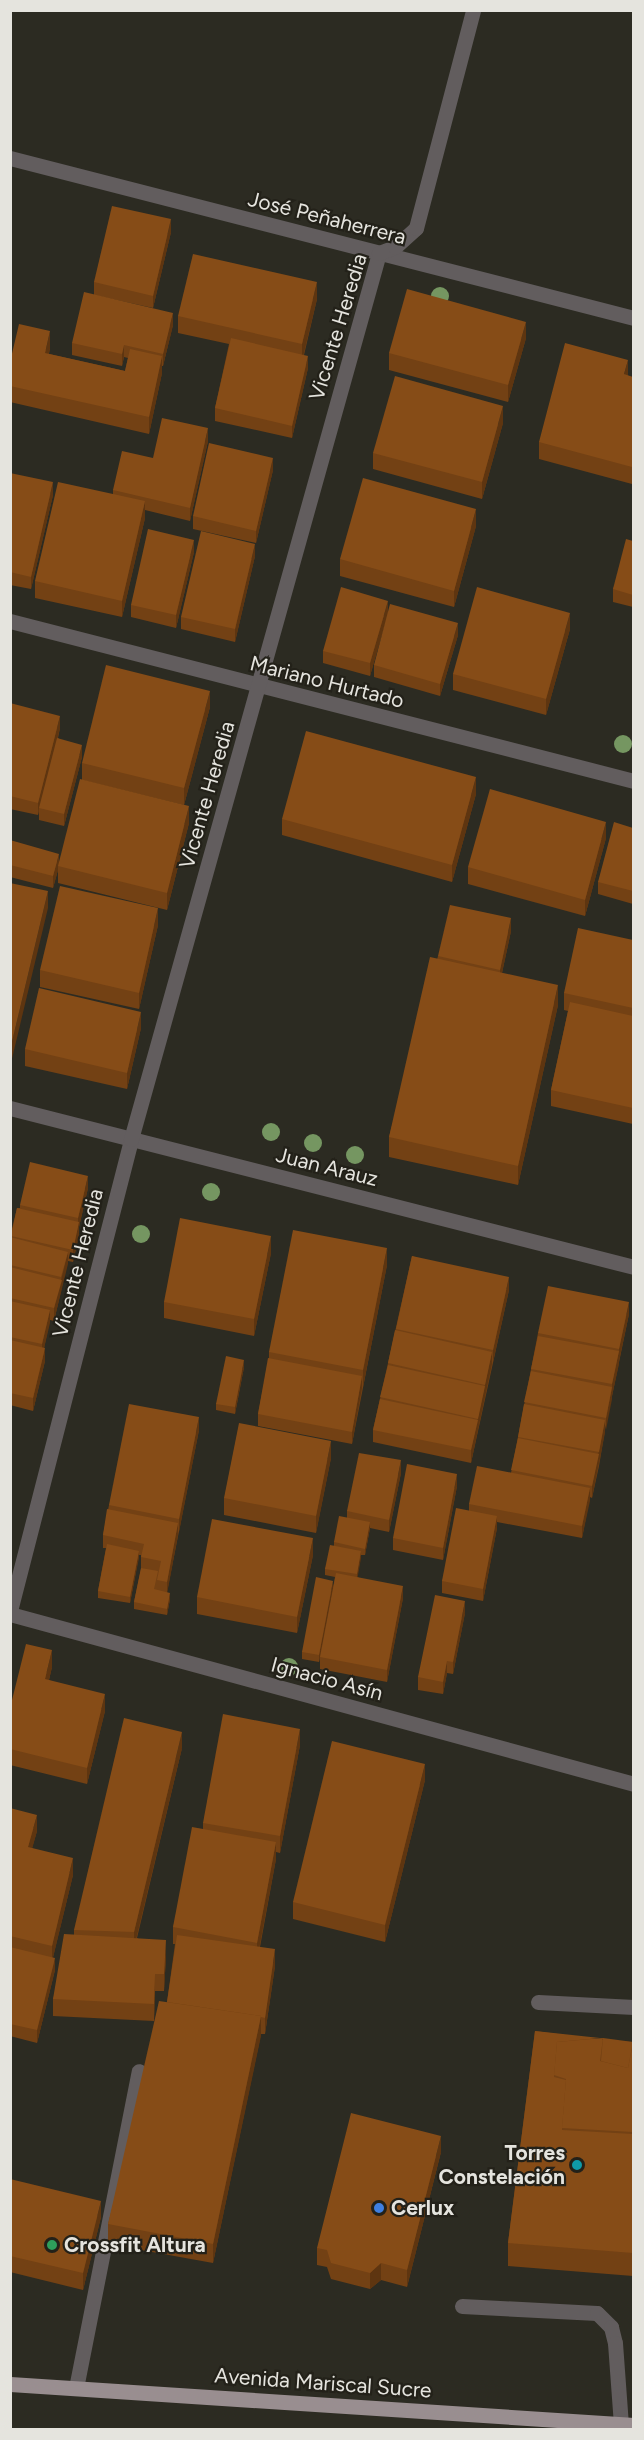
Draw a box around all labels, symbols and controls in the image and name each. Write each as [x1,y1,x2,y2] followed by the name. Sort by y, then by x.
[245,186,409,250] street label: José Peñaherrera
[304,251,372,403] street label: Vicente Heredia
[247,651,407,713] street label: Mariano Hurtado
[174,718,240,872] street label: Vicente Heredia
[273,1142,381,1192] street label: Juan Arauz
[47,1186,109,1340] street label: Vicente Heredia
[268,1652,386,1706] street label: Ignacio Asín
[439,2140,565,2190] place label: Torres Constelación
[570,2158,584,2172] marker: Torres Constelación
[391,2195,454,2221] place label: Cerlux
[372,2201,386,2215] marker: Cerlux
[64,2232,206,2258] place label: Crossfit Altura
[45,2238,59,2252] marker: Crossfit Altura
[214,2363,432,2403] street label: Avenida Mariscal Sucre

